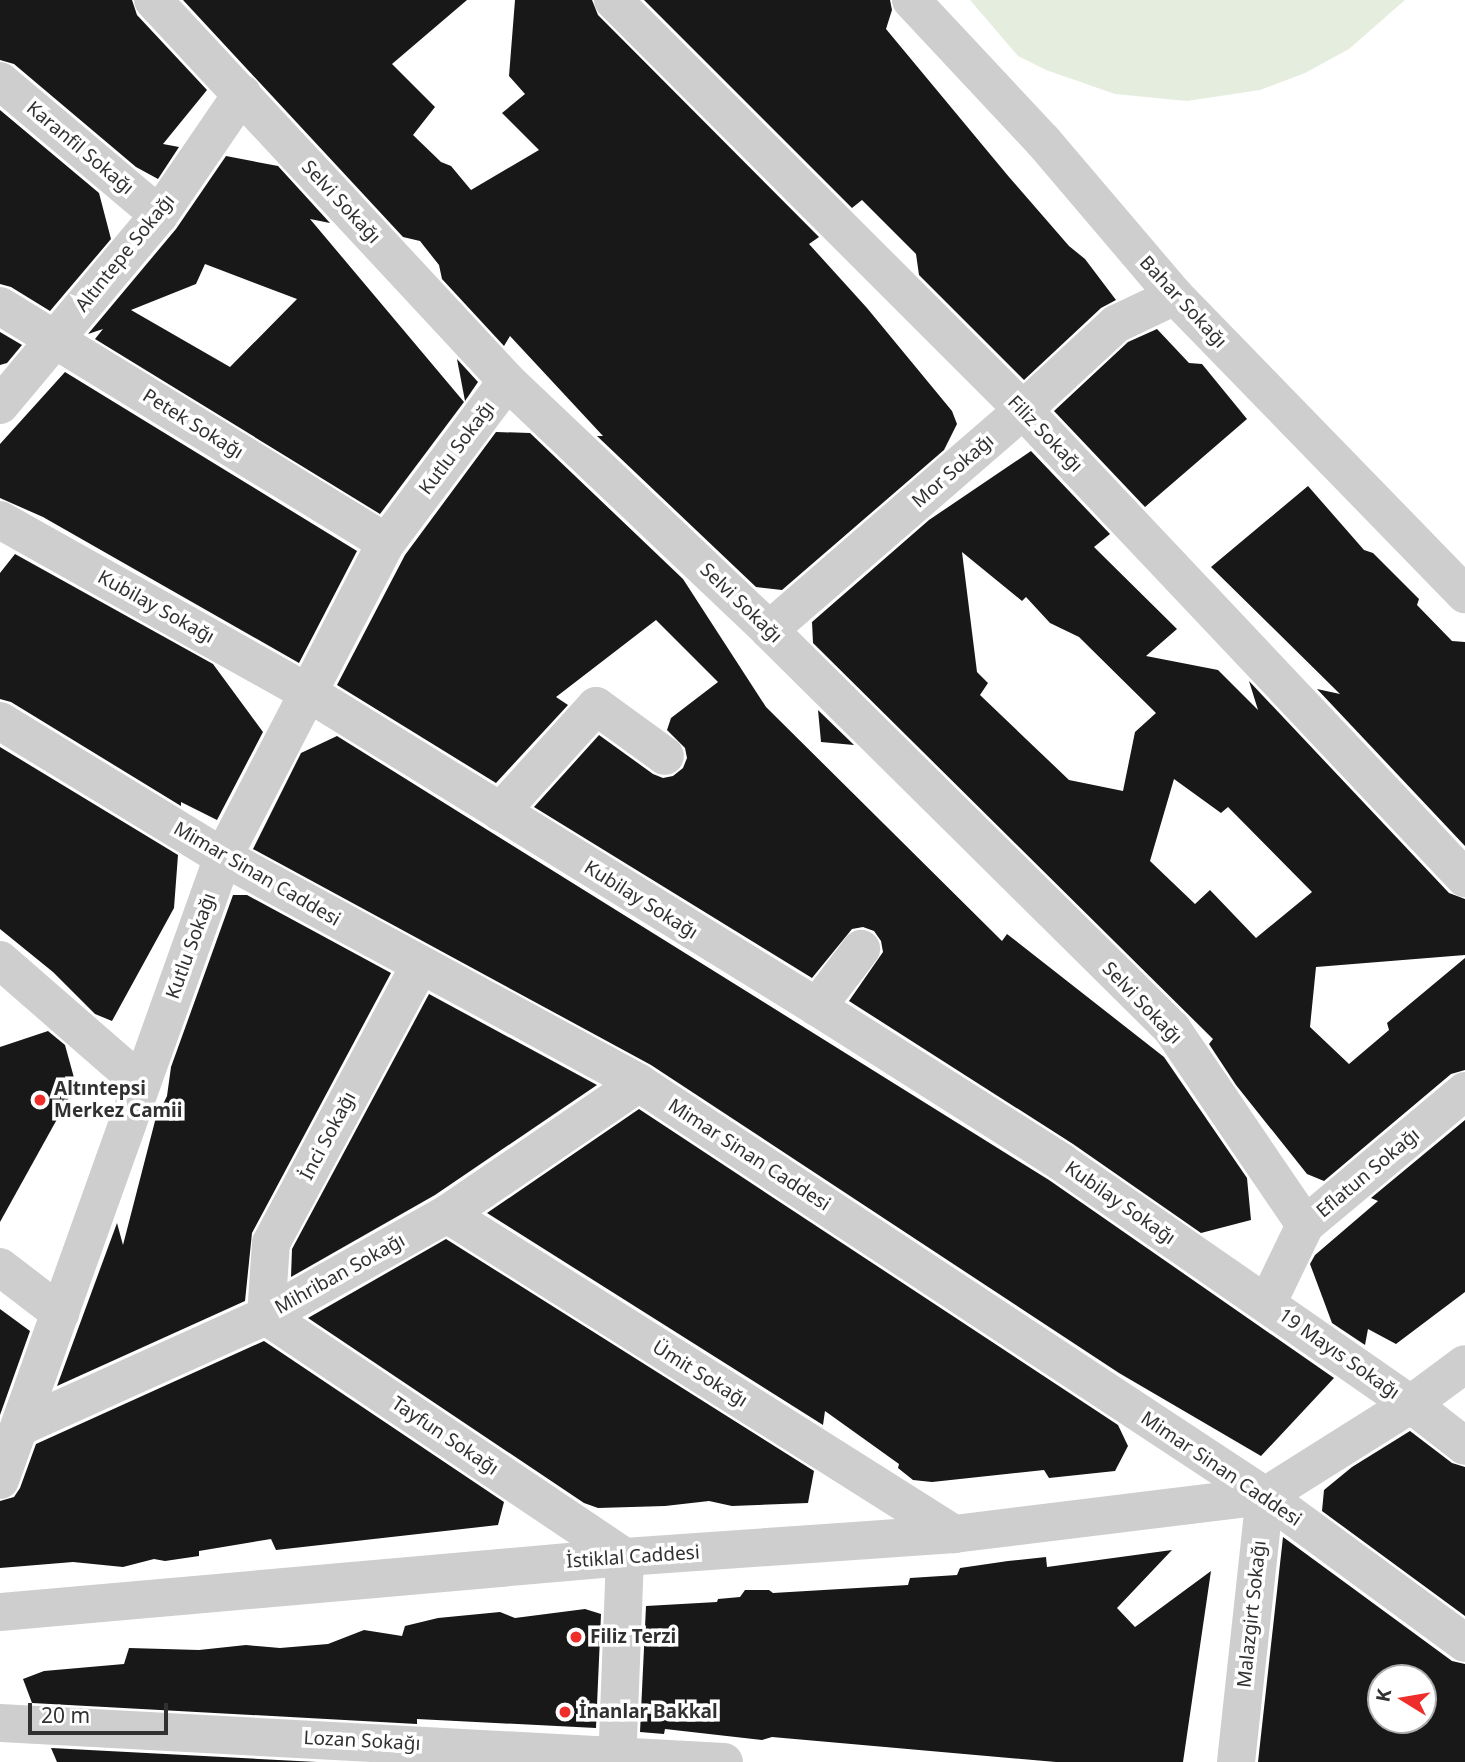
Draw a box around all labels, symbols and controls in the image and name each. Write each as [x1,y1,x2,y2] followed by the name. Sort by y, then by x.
[22,97,138,199] street label: Karanfil Sokağı
[297,156,385,248] street label: Selvi Sokağı
[71,190,179,316] street label: Altıntepe Sokağı
[1135,251,1231,353] street label: Bahar Sokağı
[139,384,247,464] street label: Petek Sokağı
[1003,391,1087,477] street label: Filiz Sokağı
[414,397,500,499] street label: Kutlu Sokağı
[907,429,999,513] street label: Mor Sokağı
[695,558,787,648] street label: Selvi Sokağı
[94,566,218,648] street label: Kubilay Sokağı
[170,817,344,931] street label: Mimar Sinan Caddesi
[580,856,702,944] street label: Kubilay Sokağı
[161,890,221,1002] street label: Kutlu Sokağı
[1097,957,1187,1049] street label: Selvi Sokağı
[54,1078,182,1122] place label: Altıntepsi Merkez Camii
[295,1088,361,1184] street label: İnci Sokağı
[32,1092,48,1108] marker: Altıntepsi Merkez Camii
[664,1094,834,1216] street label: Mimar Sinan Caddesi
[1312,1123,1424,1223] street label: Eflatun Sokağı
[1060,1156,1180,1250] street label: Kubilay Sokağı
[271,1229,409,1319] street label: Mihriban Sokağı
[1274,1304,1404,1404] street label: 19 Mayıs Sokağı
[648,1336,752,1412] street label: Ümit Sokağı
[387,1392,503,1480] street label: Tayfun Sokağı
[1136,1407,1306,1531] street label: Mimar Sinan Caddesi
[1233,1539,1271,1689] street label: Malazgirt Sokağı
[566,1541,700,1573] street label: İstiklal Caddesi
[590,1626,676,1648] place label: Filiz Terzi
[568,1629,584,1645] marker: Filiz Terzi
[1367,1664,1437,1734] north arrow
[1369,1687,1397,1704] text: K
[32,1688,172,1732] scale bar
[41,1701,90,1729] text: 20 m
[579,1701,718,1723] place label: İnanlar Bakkal
[557,1704,573,1720] marker: İnanlar Bakkal
[303,1727,421,1755] street label: Lozan Sokağı

